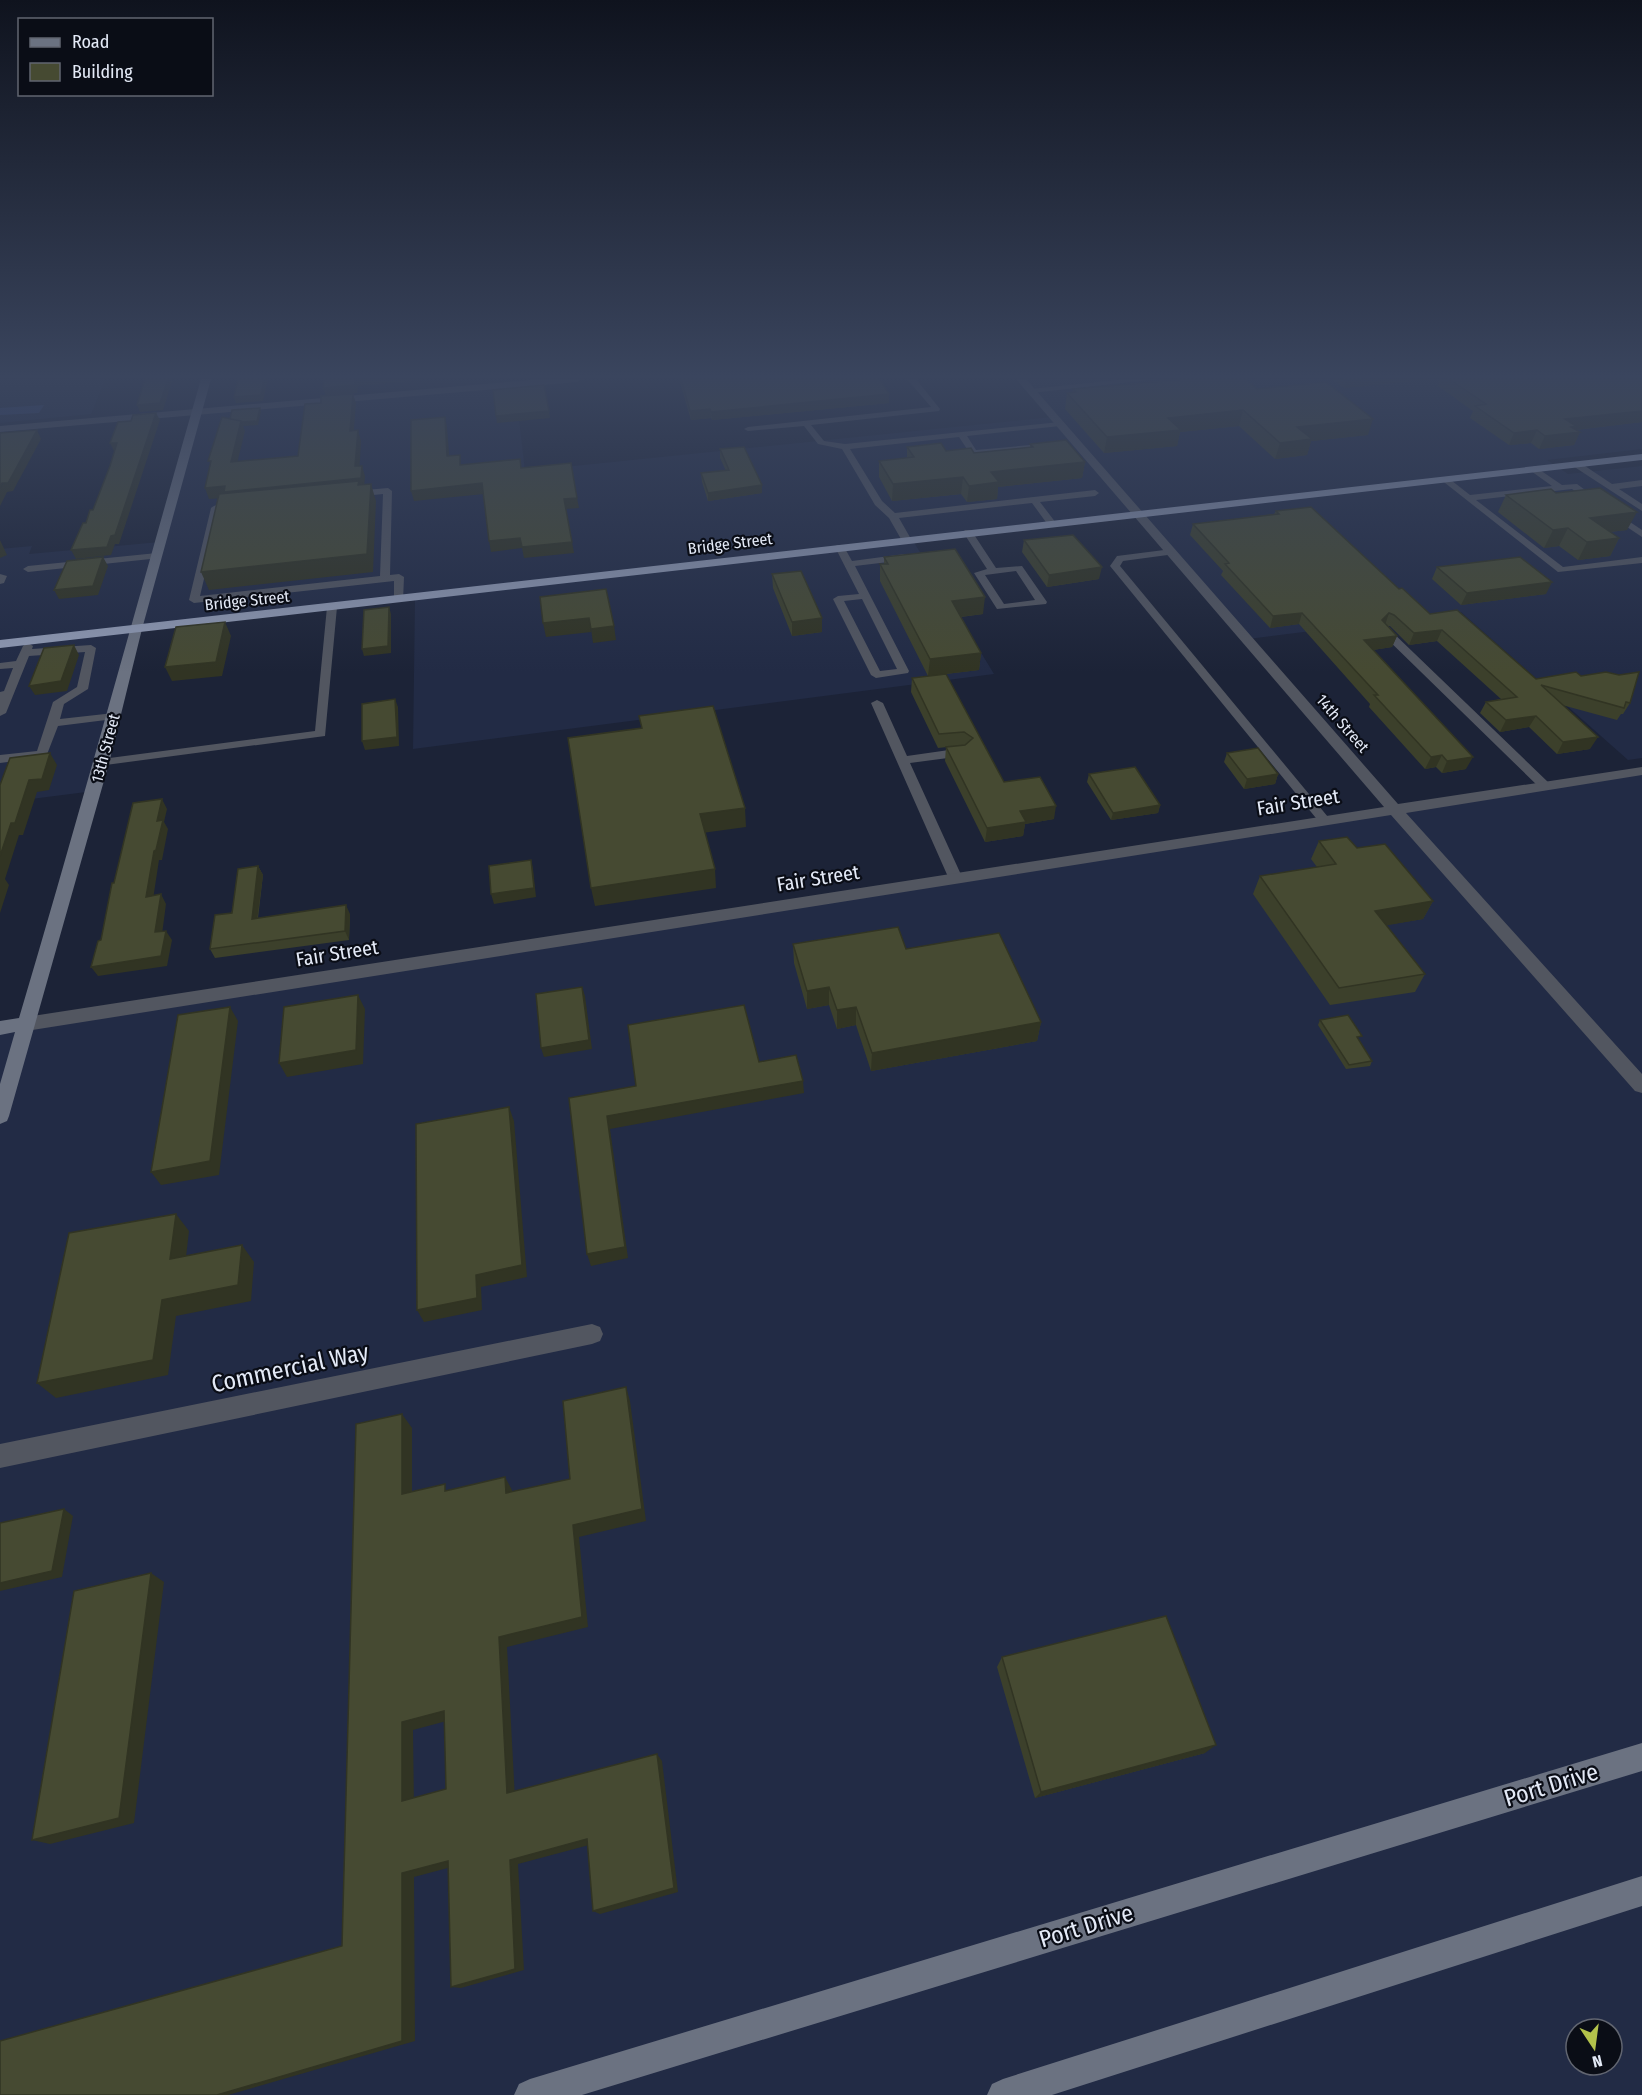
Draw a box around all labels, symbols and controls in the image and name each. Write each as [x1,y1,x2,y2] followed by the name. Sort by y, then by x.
[18,18,213,96] legend
[72,31,109,53] text: Road
[72,61,133,83] text: Building
[687,529,774,558] street label: Bridge Street
[204,587,291,614] street label: Bridge Street
[1312,690,1374,757] street label: 14th Street
[87,711,124,785] street label: 13th Street
[1255,784,1341,820] street label: Fair Street
[775,860,861,896] street label: Fair Street
[294,935,380,971] street label: Fair Street
[209,1338,371,1398] street label: Commercial Way
[1500,1757,1602,1813] street label: Port Drive
[1035,1898,1137,1954] street label: Port Drive
[1564,2017,1624,2077] north arrow
[1590,2051,1604,2071] text: N

